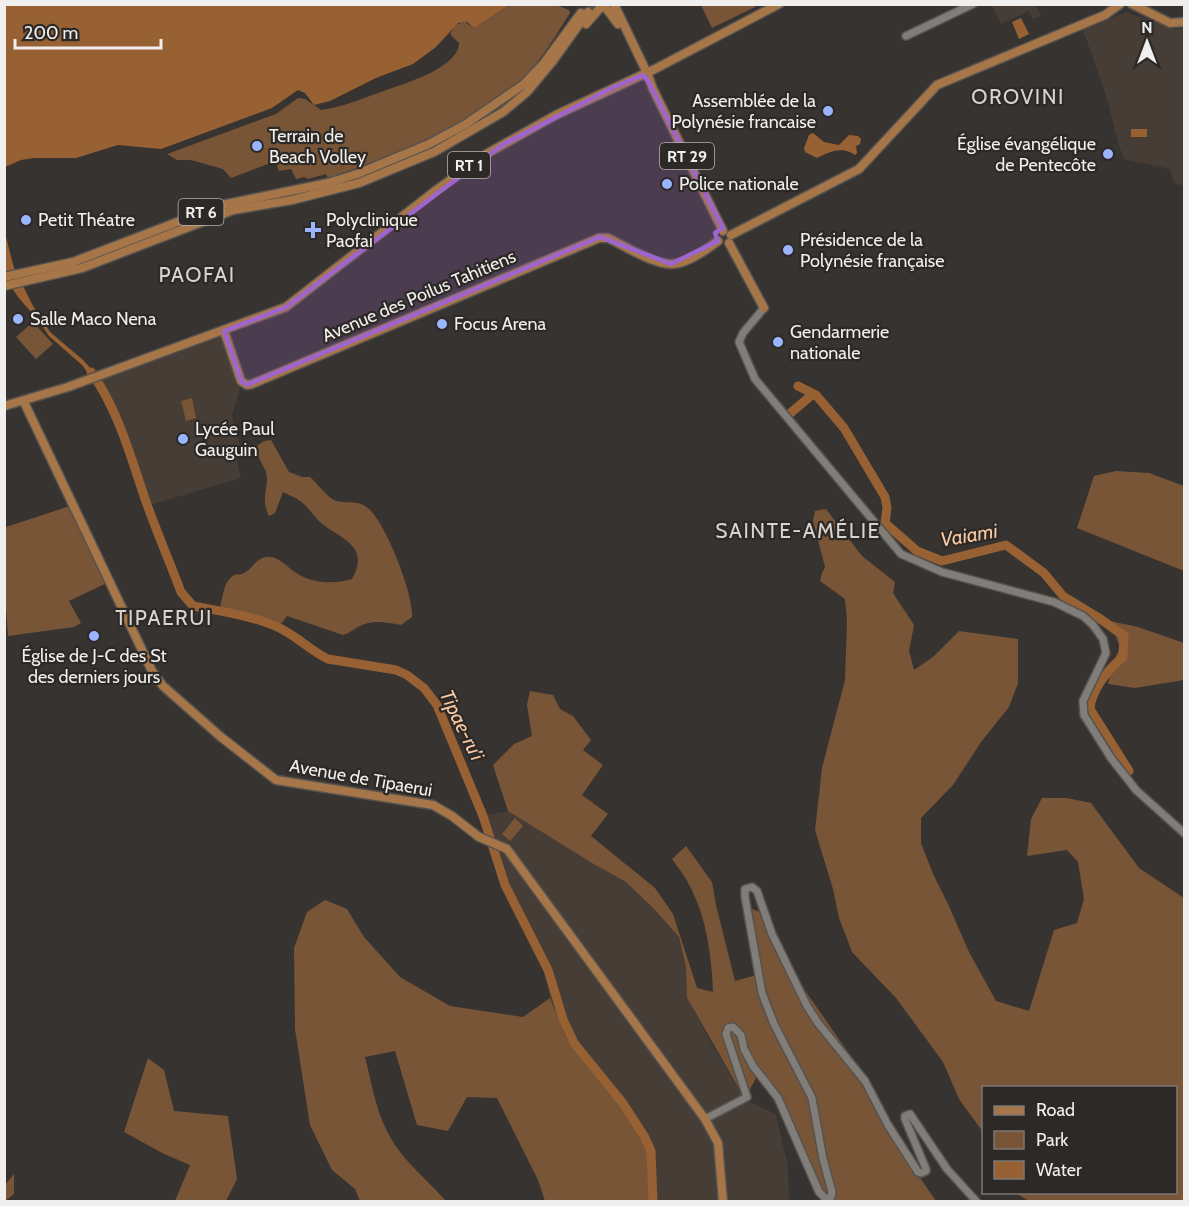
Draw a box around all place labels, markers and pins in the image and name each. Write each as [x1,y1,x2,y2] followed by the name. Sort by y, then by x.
[671,90,816,133] place label: Assemblée de la Polynésie francaise
[821,104,835,118] marker: Assemblée de la Polynésie francaise
[269,125,366,168] place label: Terrain de Beach Volley
[957,133,1096,176] place label: Église évangélique de Pentecôte
[250,139,264,153] marker: Terrain de Beach Volley
[1101,147,1115,161] marker: Église évangélique de Pentecôte
[679,173,799,195] place label: Police nationale
[660,177,674,191] marker: Police nationale
[38,209,135,231] place label: Petit Théatre
[326,209,418,252] place label: Polyclinique Paofai
[19,213,33,227] marker: Petit Théatre
[304,221,322,239] marker: Polyclinique Paofai
[800,229,945,272] place label: Présidence de la Polynésie française
[781,243,795,257] marker: Présidence de la Polynésie française
[30,308,157,330] place label: Salle Maco Nena
[11,312,25,326] marker: Salle Maco Nena
[454,313,546,335] place label: Focus Arena
[435,317,449,331] marker: Focus Arena
[790,321,889,364] place label: Gendarmerie nationale
[771,335,785,349] marker: Gendarmerie nationale
[195,418,275,461] place label: Lycée Paul Gauguin
[176,432,190,446] marker: Lycée Paul Gauguin
[87,629,101,643] marker: Église de J-C des St des derniers jours
[21,645,167,688] place label: Église de J-C des St des derniers jours

